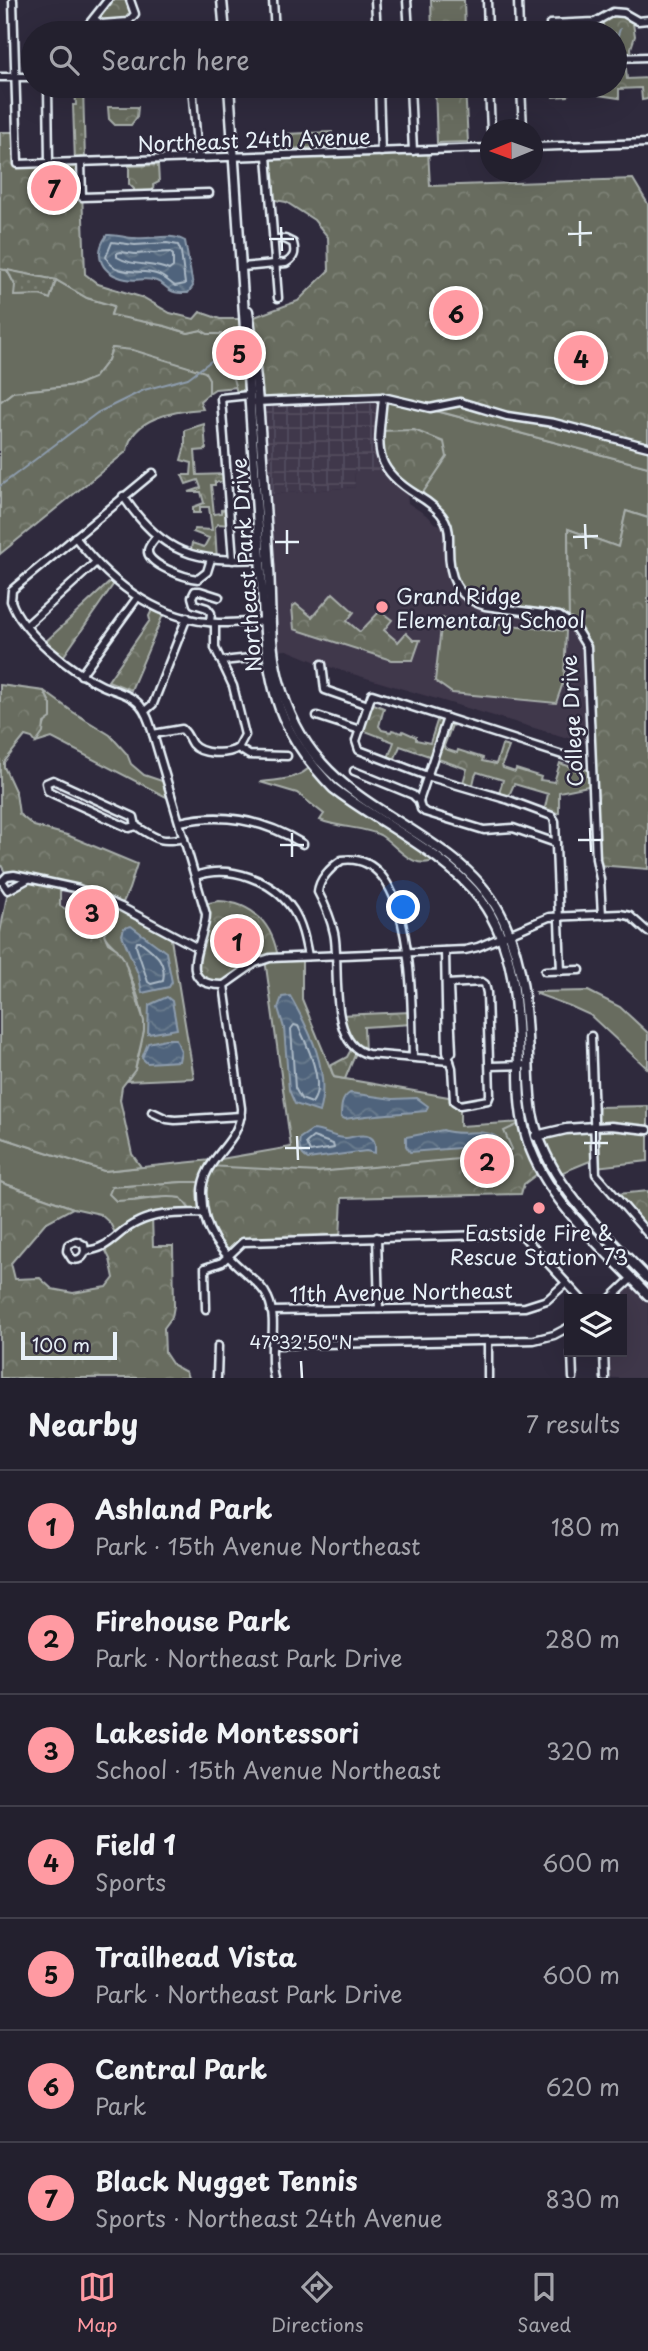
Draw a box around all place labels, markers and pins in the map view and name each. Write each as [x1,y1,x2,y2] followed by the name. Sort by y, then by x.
[31,162,77,214] pin: 7
[433,287,479,339] pin: 6
[216,327,262,379] pin: 5
[558,332,604,384] pin: 4
[396,579,585,635] place label: Grand Ridge Elementary School
[374,599,390,615] marker: Grand Ridge Elementary School
[69,886,115,938] pin: 3
[214,915,260,967] pin: 1
[464,1135,510,1187] pin: 2
[531,1200,547,1216] marker: Eastside Fire & Rescue Station 73
[450,1216,628,1272] place label: Eastside Fire & Rescue Station 73

